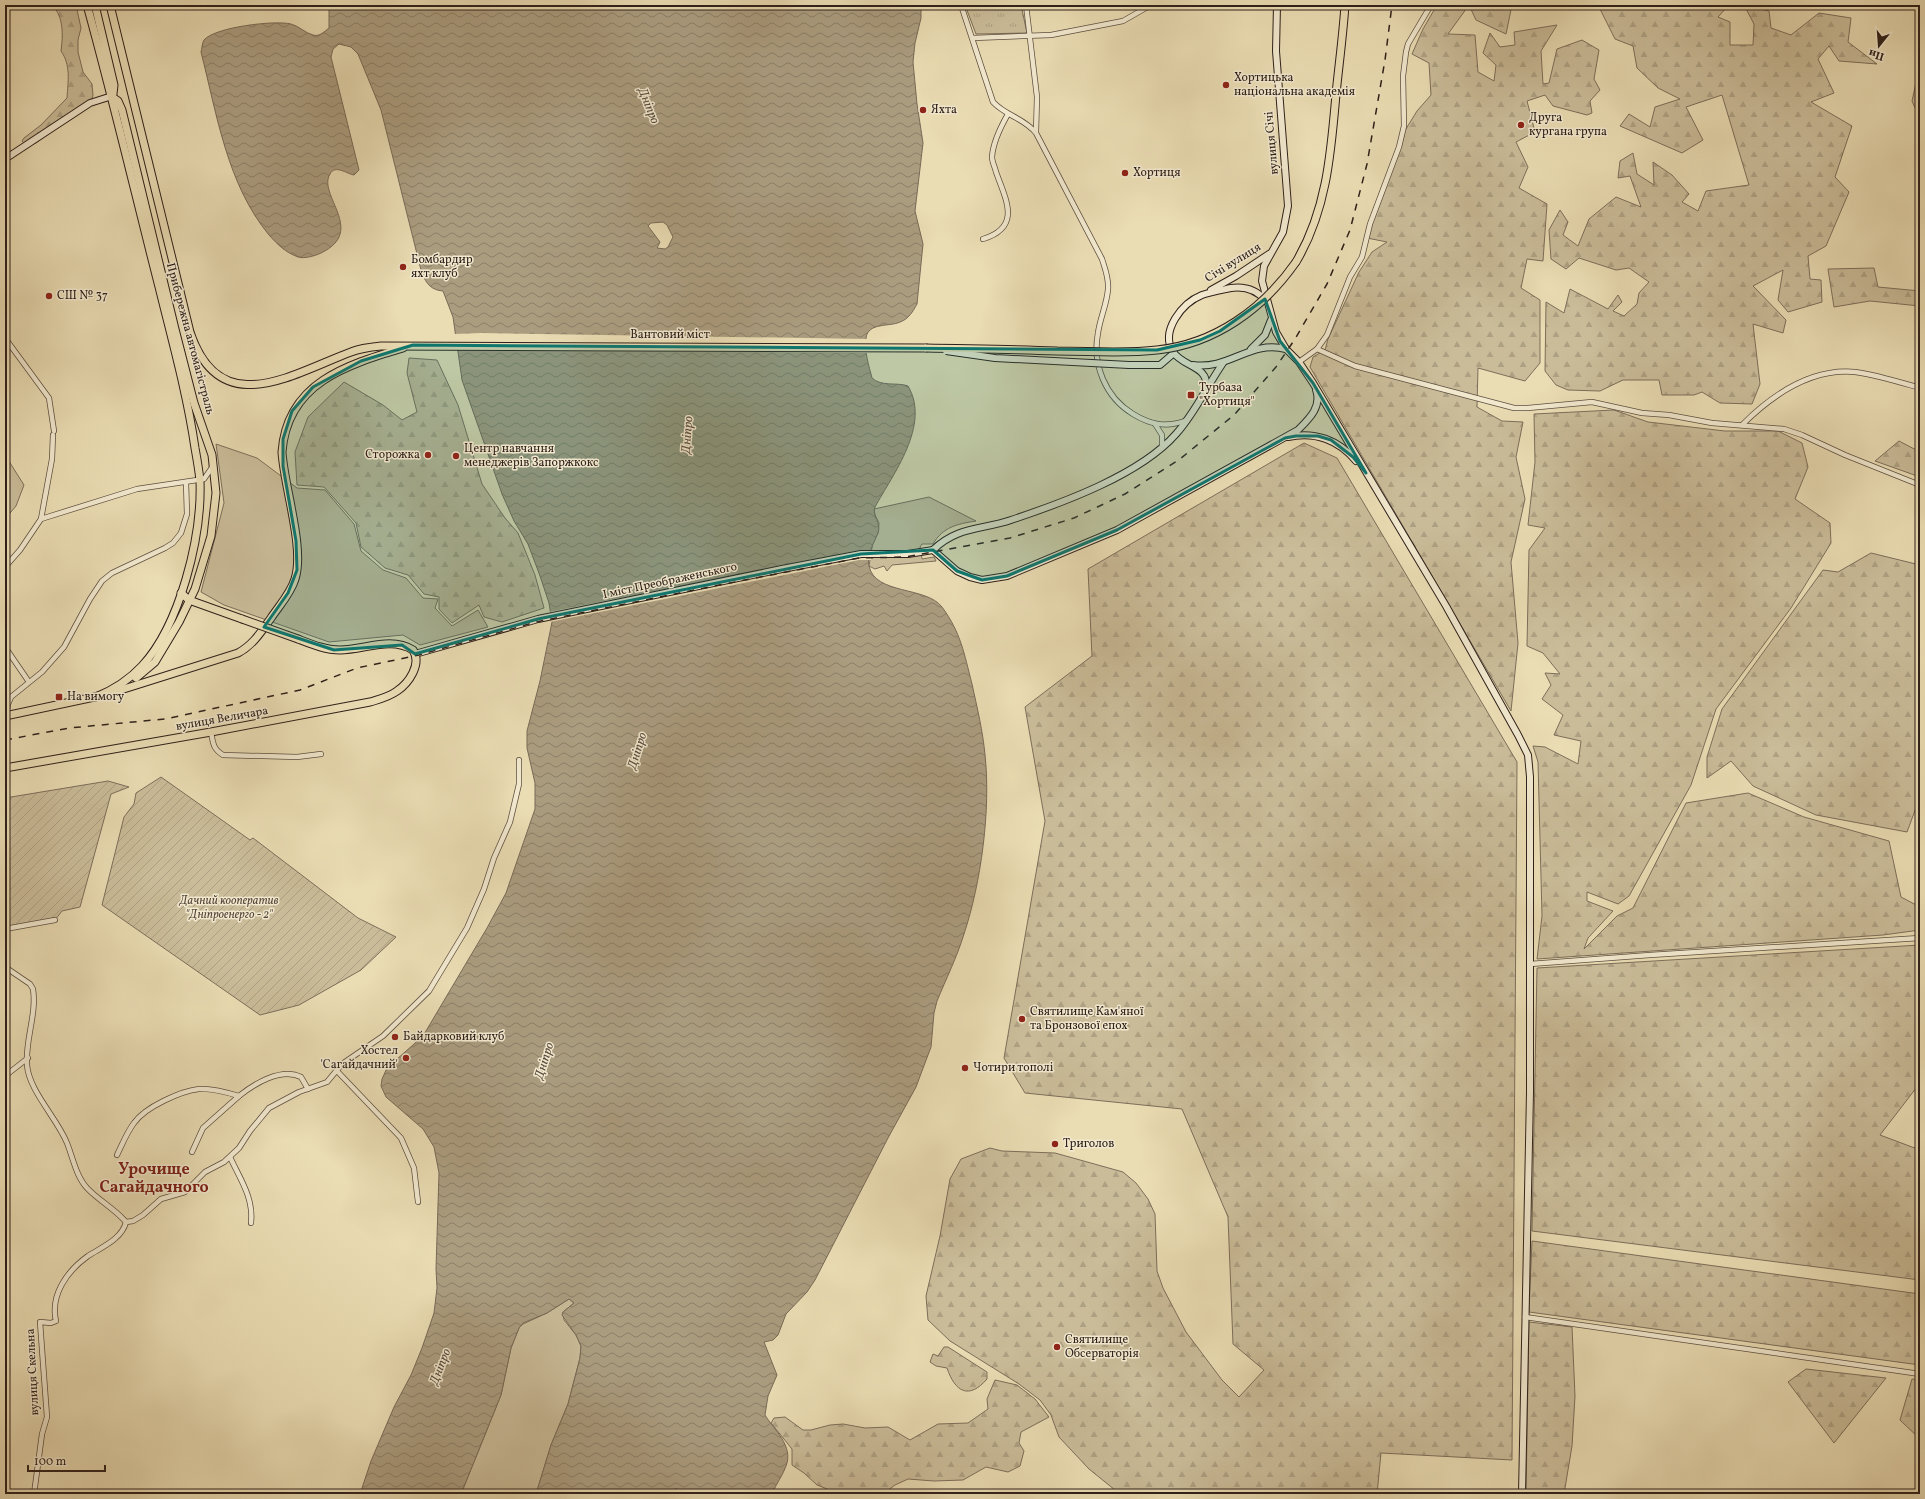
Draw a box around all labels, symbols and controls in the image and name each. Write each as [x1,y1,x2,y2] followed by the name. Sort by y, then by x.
[1859,26,1899,66] north arrow
[1867,45,1886,64] text: Пн
[1234,70,1355,100] place label: Хортицька національна академія
[1221,80,1231,90] marker: Хортицька національна академія
[632,84,663,127] water label: Дніпро
[931,102,957,118] place label: Яхта
[918,105,928,115] marker: Яхта
[1261,110,1283,175] street label: вулиця Січі
[1529,110,1607,140] place label: Друга кургана група
[1516,120,1526,130] marker: Друга кургана група
[1133,165,1181,181] place label: Хортиця
[1120,168,1130,178] marker: Хортиця
[1202,239,1264,287] street label: Січі вулиця
[411,252,473,282] place label: Бомбардир яхт клуб
[162,261,218,417] street label: Прибережна автомагістраль
[398,262,408,272] marker: Бомбардир яхт клуб
[57,288,108,304] place label: СШ № 37
[44,291,54,301] marker: СШ № 37
[630,327,710,343] street label: Вантовий міст
[1199,380,1255,410] place label: Турбаза "Хортиця"
[1186,390,1196,400] marker: Турбаза "Хортиця"
[678,415,698,455] water label: Дніпро
[464,441,598,471] place label: Центр навчання менеджерів Запоржкокс
[365,447,420,463] place label: Сторожка
[423,450,433,460] marker: Сторожка
[451,451,461,461] marker: Центр навчання менеджерів Запоржкокс
[601,559,739,603] street label: I міст Преображенського
[67,689,125,705] place label: На вимогу
[54,692,64,702] marker: На вимогу
[175,703,270,735] street label: вулиця Величара
[624,730,652,773] water label: Дніпро
[178,893,279,923] park label: Дачний кооператив "Дніпроенерго - 2"
[1030,1004,1144,1034] place label: Святилище Кам'яної та Бронзової епох
[1017,1014,1027,1024] marker: Святилище Кам'яної та Бронзової епох
[403,1029,504,1045] place label: Байдарковий клуб
[390,1032,400,1042] marker: Байдарковий клуб
[531,1040,559,1083] water label: Дніпро
[320,1043,398,1073] place label: Хостел 'Сагайдачний'
[401,1053,411,1063] marker: Хостел 'Сагайдачний'
[973,1060,1054,1076] place label: Чотири тополі
[960,1063,970,1073] marker: Чотири тополі
[1063,1136,1114,1152] place label: Триголов
[1050,1139,1060,1149] marker: Триголов
[99,1159,209,1199] district label: Урочище Сагайдачного
[23,1328,43,1416] street label: вулиця Скельна
[1065,1332,1139,1362] place label: Святилище Обсерваторія
[1052,1342,1062,1352] marker: Святилище Обсерваторія
[425,1346,456,1389] water label: Дніпро
[28,1447,105,1473] scale bar
[34,1454,67,1470] text: 100 m

